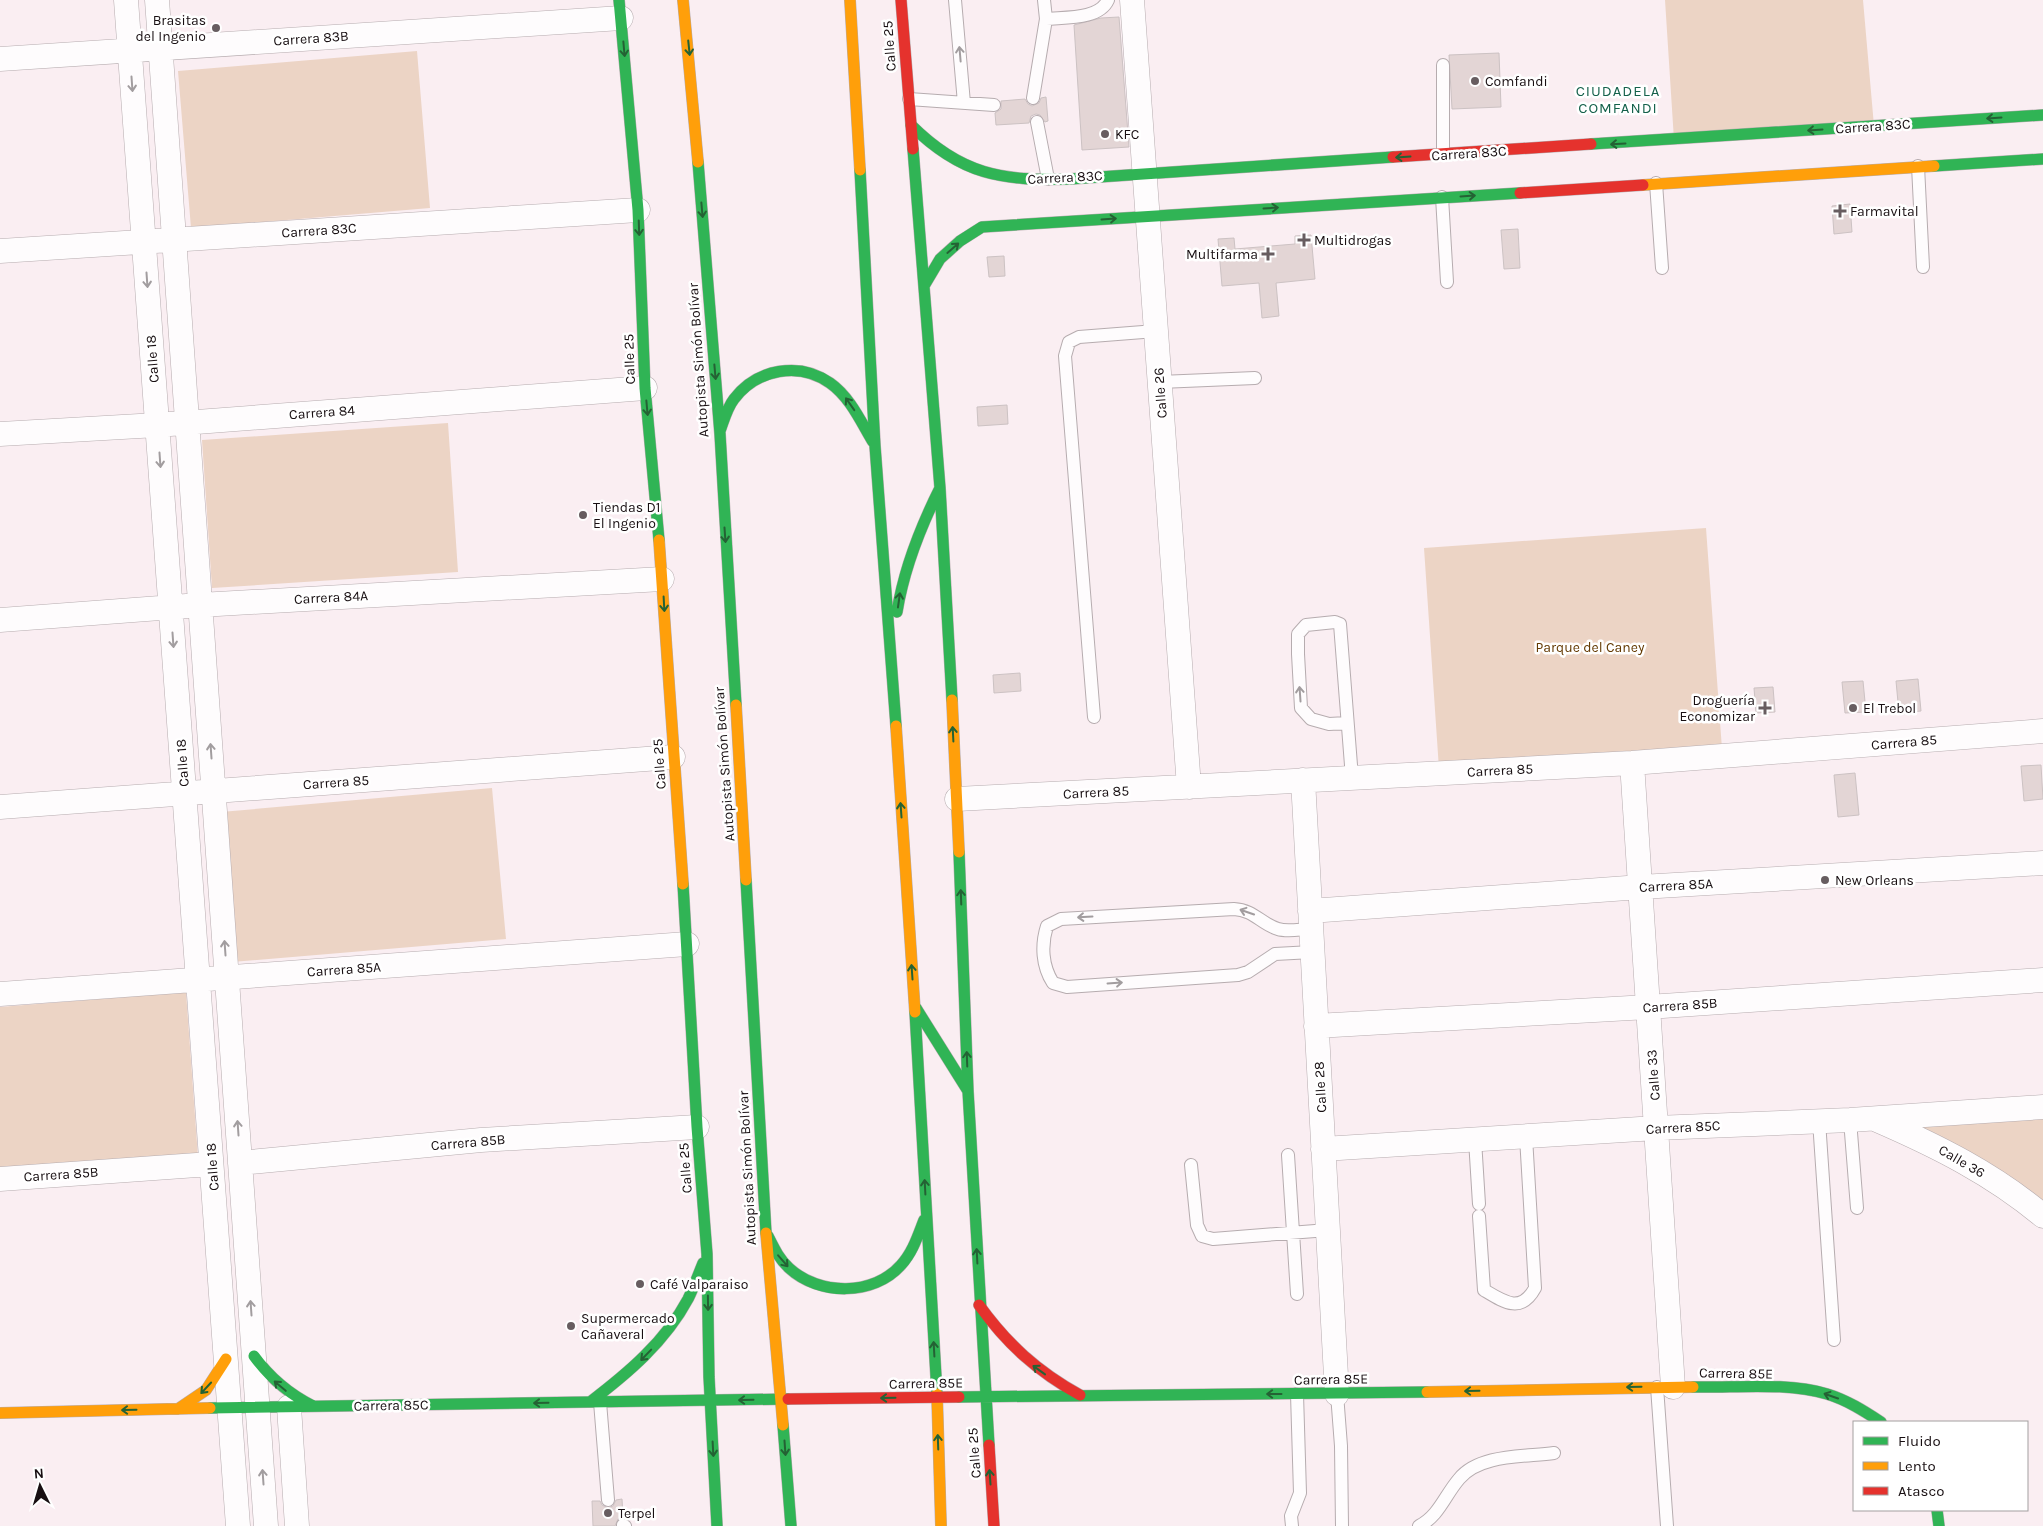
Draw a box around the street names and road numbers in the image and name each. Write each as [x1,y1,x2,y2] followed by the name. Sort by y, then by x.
[879,20,900,72] street label: Calle 25
[273,27,349,50] street label: Carrera 83B
[1835,115,1911,138] street label: Carrera 83C
[1431,142,1507,165] street label: Carrera 83C
[1027,167,1103,188] street label: Carrera 83C
[281,219,357,242] street label: Carrera 83C
[685,281,712,438] street label: Autopista Simón Bolívar
[620,333,639,385] street label: Calle 25
[142,334,163,383] street label: Calle 18
[1150,367,1171,419] street label: Calle 26
[288,402,356,423] street label: Carrera 84
[294,587,369,608] street label: Carrera 84A
[711,685,738,842] street label: Autopista Simón Bolívar
[1870,731,1938,754] street label: Carrera 85
[172,738,193,787] street label: Calle 18
[649,738,670,790] street label: Calle 25
[1467,760,1534,781] street label: Carrera 85
[302,772,370,793] street label: Carrera 85
[1063,782,1130,803] street label: Carrera 85
[1639,875,1714,896] street label: Carrera 85A
[306,958,382,981] street label: Carrera 85A
[1642,994,1718,1017] street label: Carrera 85B
[1643,1049,1664,1101] street label: Calle 33
[1311,1061,1330,1113] street label: Calle 28
[735,1089,760,1246] street label: Autopista Simón Bolívar
[1645,1117,1721,1138] street label: Carrera 85C
[430,1131,506,1154] street label: Carrera 85B
[1935,1141,1988,1182] street label: Calle 36
[202,1142,223,1191] street label: Calle 18
[675,1142,696,1194] street label: Calle 25
[23,1163,99,1186] street label: Carrera 85B
[1699,1364,1773,1383] street label: Carrera 85E
[1294,1370,1368,1389] street label: Carrera 85E
[889,1374,963,1393] street label: Carrera 85E
[353,1396,429,1415] street label: Carrera 85C
[964,1427,985,1479] street label: Calle 25

